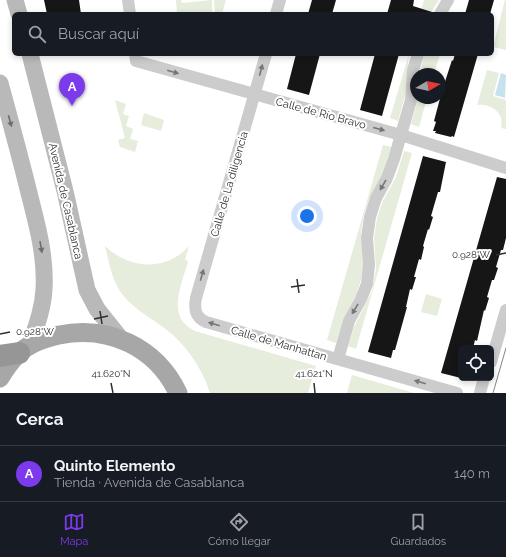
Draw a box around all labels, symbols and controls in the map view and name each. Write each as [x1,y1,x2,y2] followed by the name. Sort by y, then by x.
[12,12,494,56] search box
[26,23,48,45] icon: search
[58,25,139,43] text: Buscar aquí
[258,64,264,76] one-way arrow
[410,68,446,104] north arrow
[167,69,179,75] one-way arrow
[59,73,85,106] pin: A
[274,95,368,132] street label: Calle de Río Bravo
[7,115,13,127] one-way arrow
[373,127,385,133] one-way arrow
[208,130,251,238] street label: Calle de La diligencia
[46,142,85,260] street label: Avenida de Casablanca
[379,179,386,191] one-way arrow
[297,206,317,226] your location
[38,241,44,253] one-way arrow
[452,249,491,260] text: 0.928°W
[199,269,205,281] one-way arrow
[352,303,359,315] one-way arrow
[208,321,220,327] one-way arrow
[229,324,328,363] street label: Calle de Manhattan
[16,326,55,337] text: 0.928°W
[458,345,494,381] map controls
[458,345,494,381] button: locate
[91,368,131,379] text: 41.620°N
[295,368,333,379] text: 41.621°N
[414,379,426,385] one-way arrow
[16,409,64,429] text: Cerca
[54,457,175,475] text: Quinto Elemento
[25,466,33,481] text: A
[454,466,490,481] text: 140 m
[54,475,244,490] text: Tienda · Avenida de Casablanca
[60,511,88,548] tab: Mapa
[208,511,271,548] tab: Cómo llegar
[390,511,446,548] tab: Guardados

